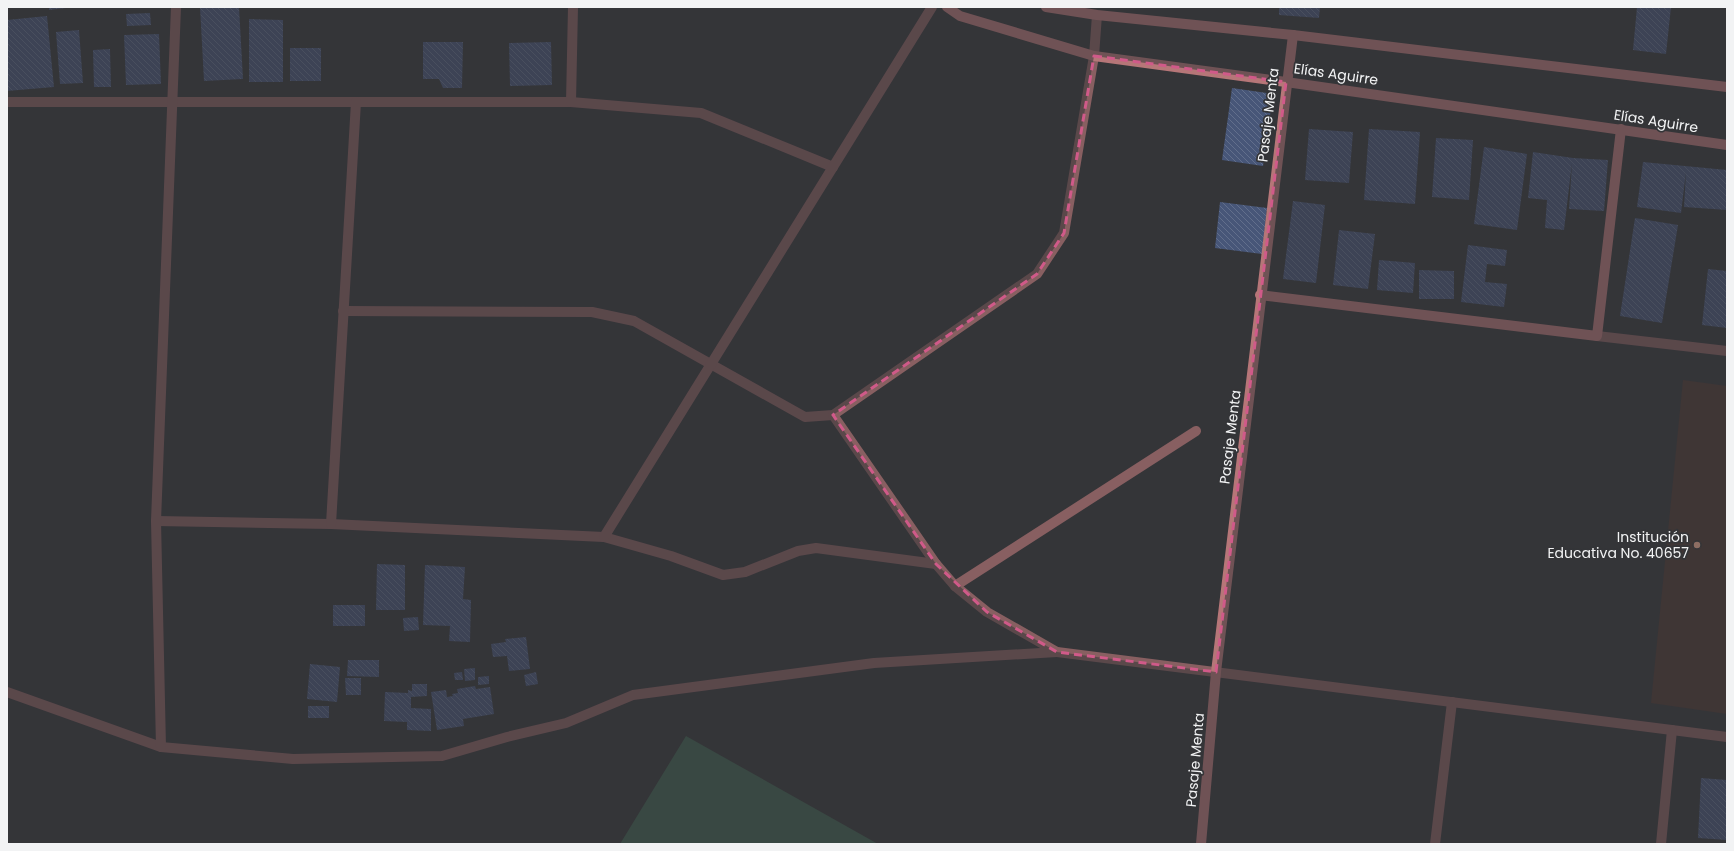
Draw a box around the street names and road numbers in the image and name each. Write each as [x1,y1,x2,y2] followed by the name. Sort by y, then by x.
[1293,58,1380,90] street label: Elías Aguirre
[1252,67,1284,163] street label: Pasaje Menta
[1612,104,1700,138] street label: Elías Aguirre
[1214,389,1246,485] street label: Pasaje Menta
[1181,712,1209,808] street label: Pasaje Menta

